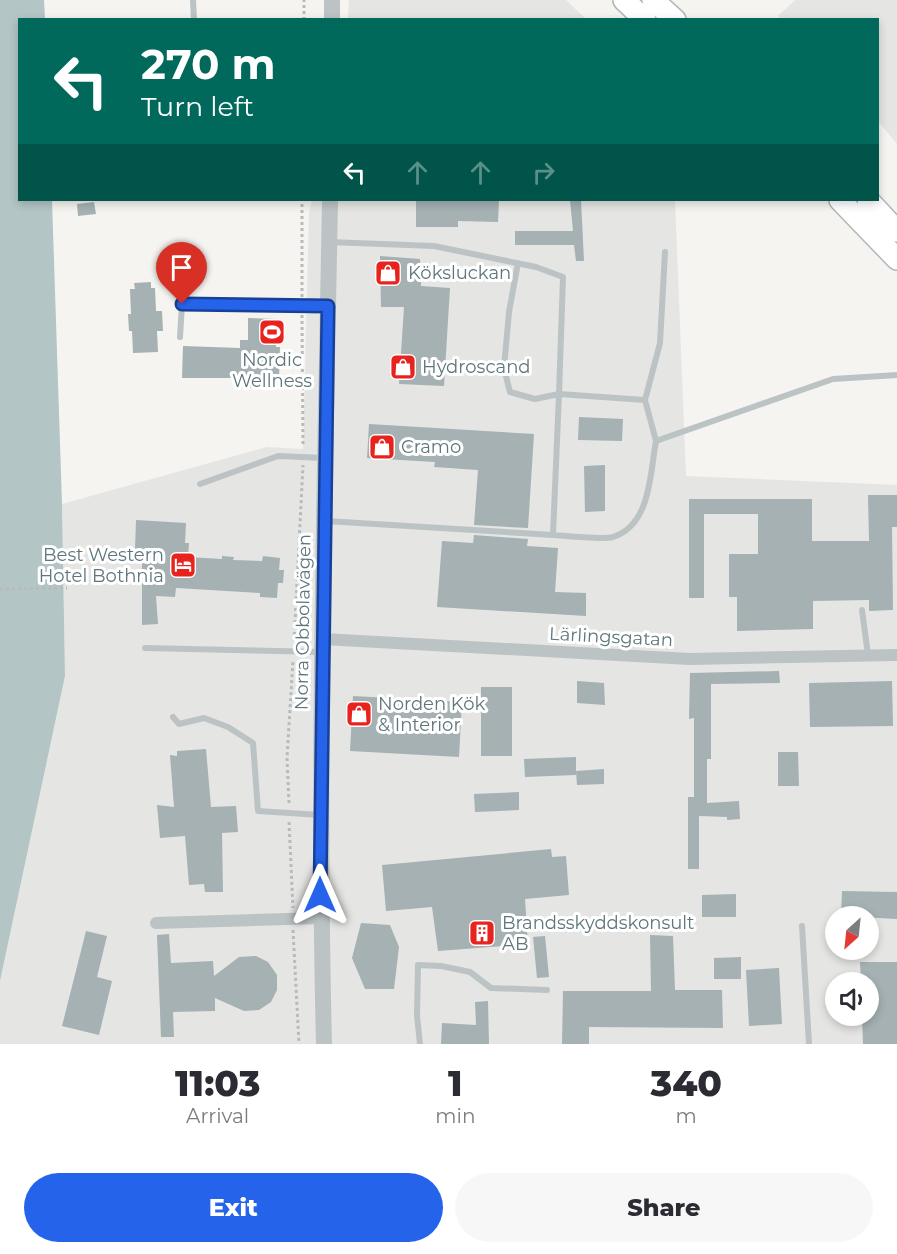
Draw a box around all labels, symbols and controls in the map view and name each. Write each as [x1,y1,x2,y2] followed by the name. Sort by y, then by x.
[141,38,275,90] text: 270 m
[42,42,120,120] icon: left
[141,90,254,123] text: Turn left
[338,156,371,189] icon: left
[401,156,434,189] icon: ahead
[464,156,497,189] icon: ahead
[527,156,560,189] icon: right
[156,242,207,304] pin
[165,251,198,284] icon: arrive
[373,258,403,288] shop icon: Köksluckan
[408,262,511,284] place label: Köksluckan
[257,317,287,347] sports icon: Nordic Wellness
[232,349,312,392] place label: Nordic Wellness
[388,352,418,382] shop icon: Hydroscand
[422,356,531,378] place label: Hydroscand
[367,432,397,462] shop icon: Cramo
[401,436,461,458] place label: Cramo
[290,534,316,710] street label: Norra Obbolavägen
[39,544,164,587] place label: Best Western Hotel Bothnia
[168,550,198,580] hotel icon: Best Western Hotel Bothnia
[549,623,673,651] street label: Lärlingsgatan
[378,693,486,736] place label: Norden Kök & Interior
[344,699,374,729] shop icon: Norden Kök & Interior
[288,863,352,927] position arrow
[825,906,879,960] north arrow
[825,906,879,1026] map controls
[502,912,694,955] place label: Brandsskyddskonsult AB
[467,918,497,948] building icon: Brandsskyddskonsult AB
[825,972,879,1026] button: sound
[175,1061,260,1105] text: 11:03
[448,1061,463,1105] text: 1
[650,1061,722,1105] text: 340
[186,1104,249,1128] text: Arrival
[435,1104,475,1128] text: min
[676,1104,697,1128] text: m
[24,1173,443,1242] button: Exit
[455,1173,873,1242] button: Share

